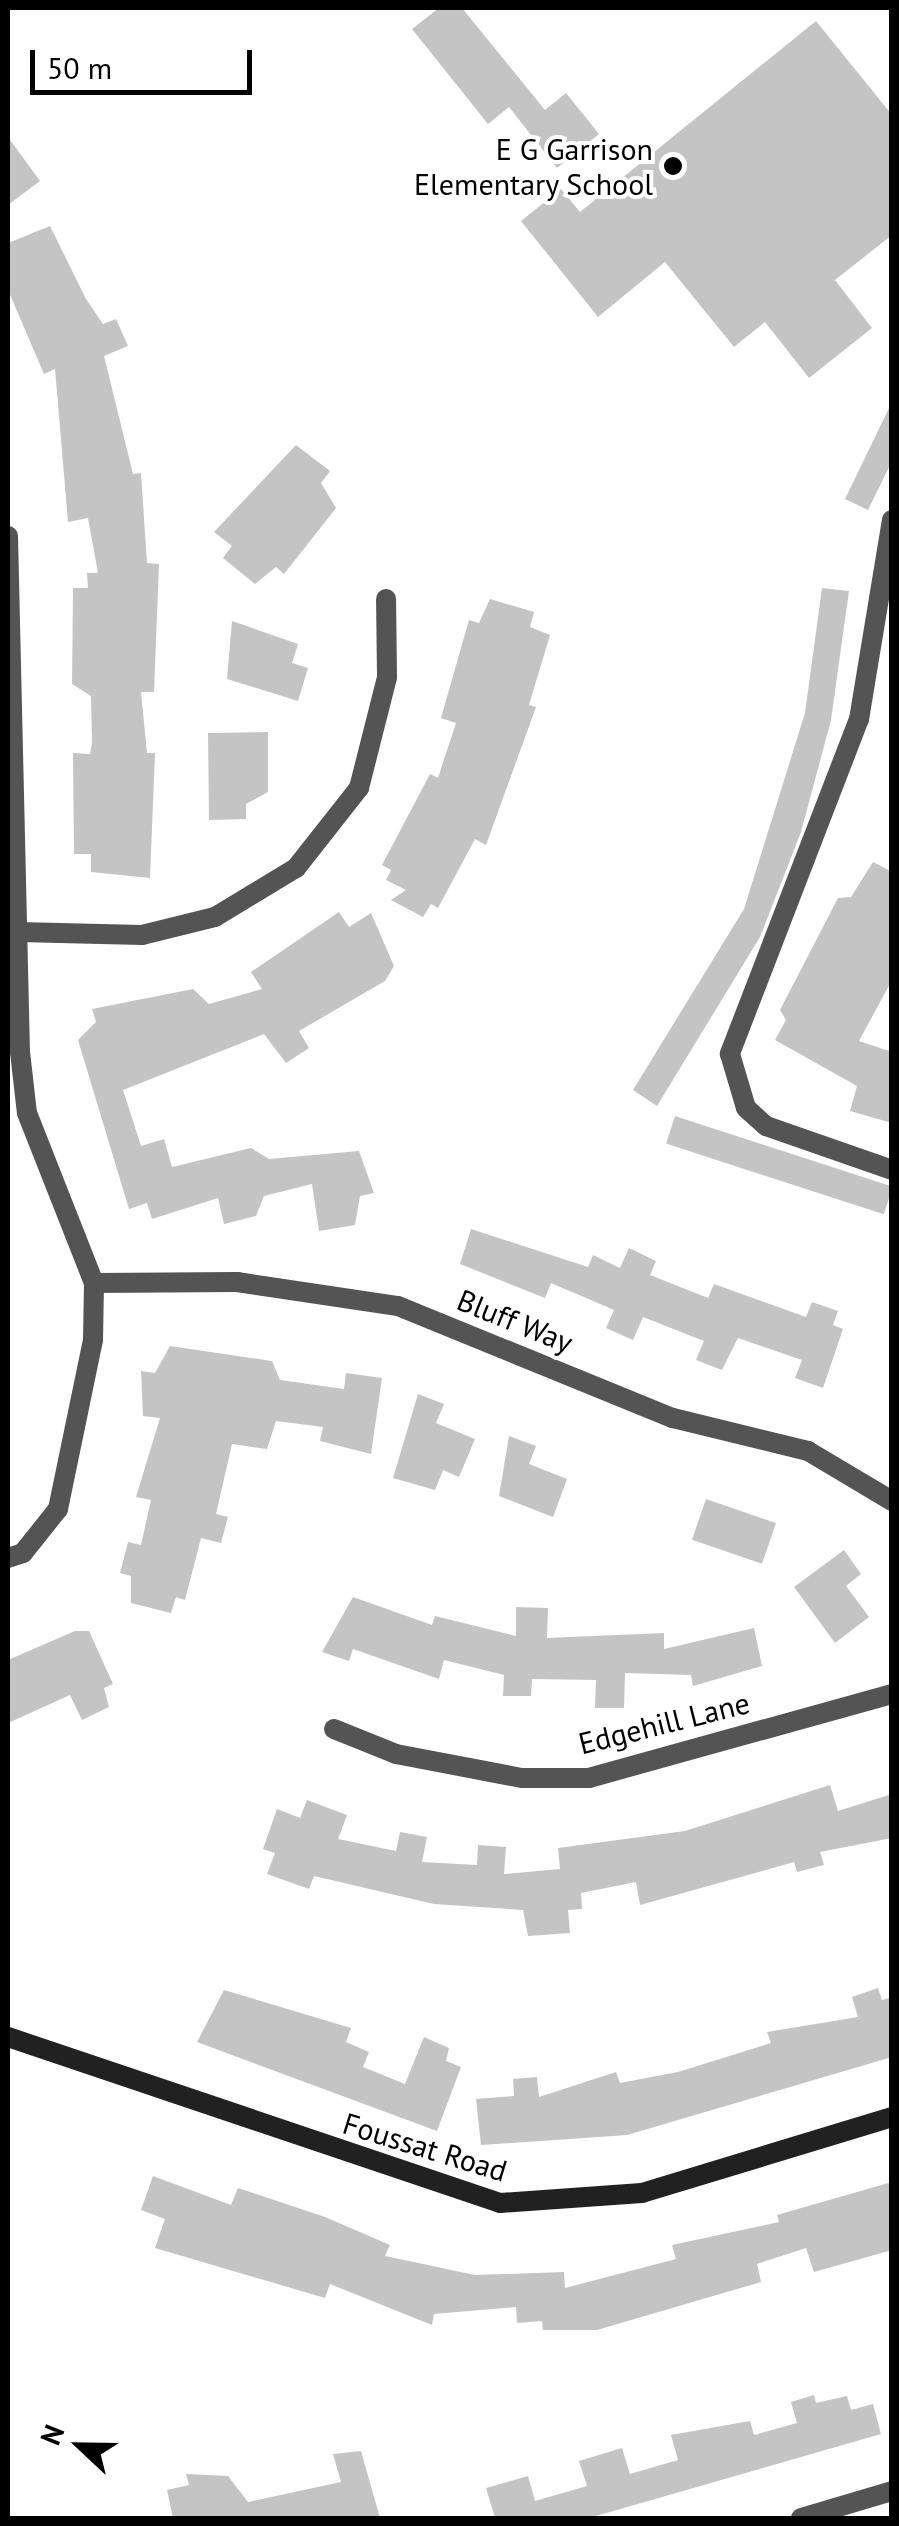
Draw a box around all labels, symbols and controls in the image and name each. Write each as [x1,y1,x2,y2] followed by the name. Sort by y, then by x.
[35,30,258,92] scale bar
[47,48,112,87] text: 50 m
[413,131,653,202] place label: E G Garrison Elementary School
[662,155,684,177] marker: E G Garrison Elementary School
[452,1281,578,1361] street label: Bluff Way
[575,1684,753,1762] street label: Edgehill Lane
[339,2105,511,2189] street label: Foussat Road
[30,2396,130,2496] north arrow
[31,2419,72,2450] text: N

